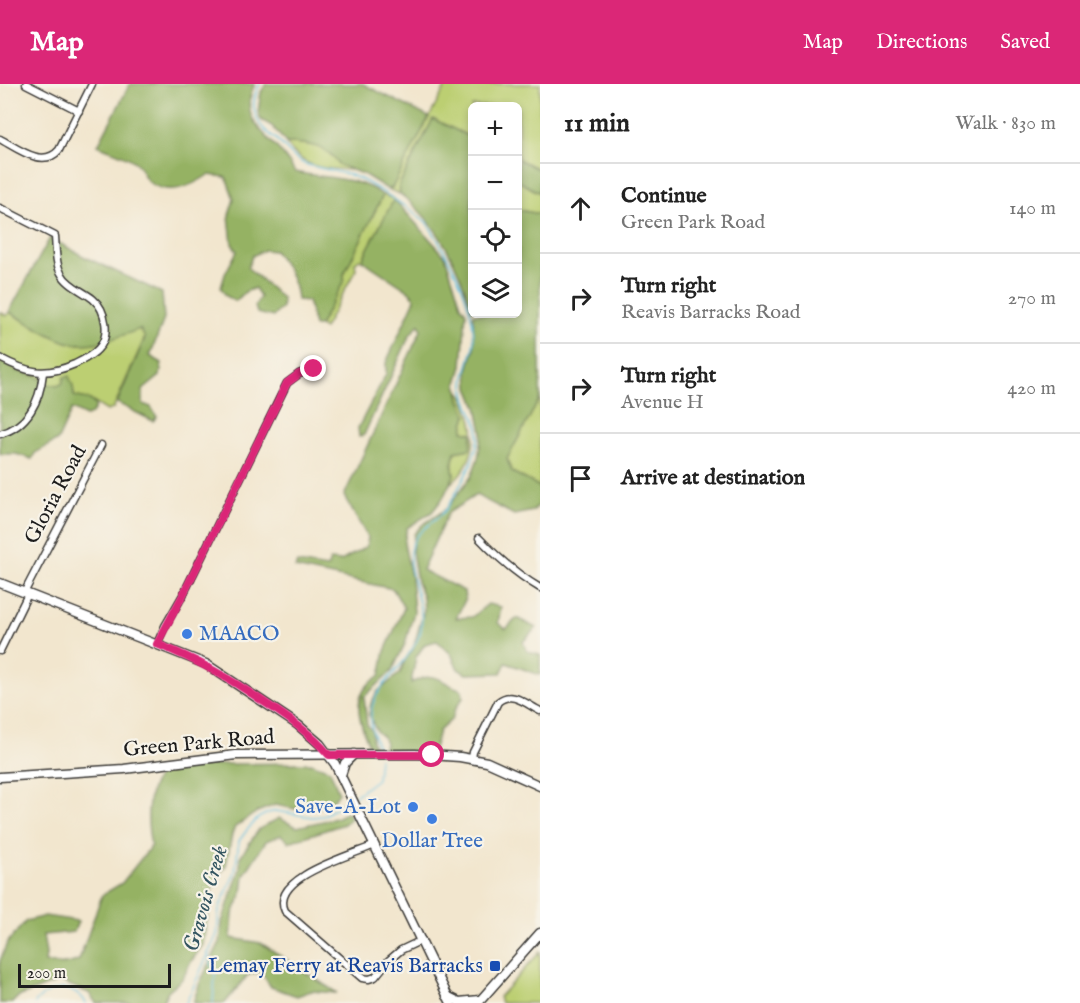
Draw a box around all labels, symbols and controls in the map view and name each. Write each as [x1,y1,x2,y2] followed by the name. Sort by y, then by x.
[30,25,84,60] text: Map
[803,29,843,56] text: Map
[876,29,967,56] text: Directions
[1000,29,1050,56] text: Saved
[468,102,522,318] map controls
[468,102,522,156] button: +
[564,107,630,140] text: 11 min
[955,111,1056,136] text: Walk · 830 m
[468,156,522,210] button: −
[621,182,707,210] text: Continue
[564,192,597,225] icon: ahead
[1009,196,1056,221] text: 140 m
[468,210,522,264] button: locate
[621,210,765,235] text: Green Park Road
[468,264,522,318] button: layers
[621,272,716,300] text: Turn right
[564,282,597,315] icon: right
[1008,286,1056,311] text: 270 m
[621,300,800,325] text: Reavis Barracks Road
[300,355,326,381] route end
[621,362,716,390] text: Turn right
[564,372,597,405] icon: right
[1007,376,1056,401] text: 420 m
[621,390,704,415] text: Avenue H
[19,440,94,549] street label: Gloria Road
[564,462,597,495] icon: arrive
[621,464,805,492] text: Arrive at destination
[199,621,279,648] place label: MAACO
[180,627,194,641] marker: MAACO
[122,724,276,764] street label: Green Park Road
[418,741,444,767] route start
[295,794,401,821] place label: Save-A-Lot
[406,800,420,814] marker: Save-A-Lot
[425,812,439,826] marker: Dollar Tree
[381,828,483,855] place label: Dollar Tree
[177,843,235,955] water label: Gravois Creek
[208,953,483,980] place label: Lemay Ferry at Reavis Barracks
[488,959,502,973] marker: Lemay Ferry at Reavis Barracks
[18,961,171,988] scale bar
[27,964,66,984] text: 200 m

